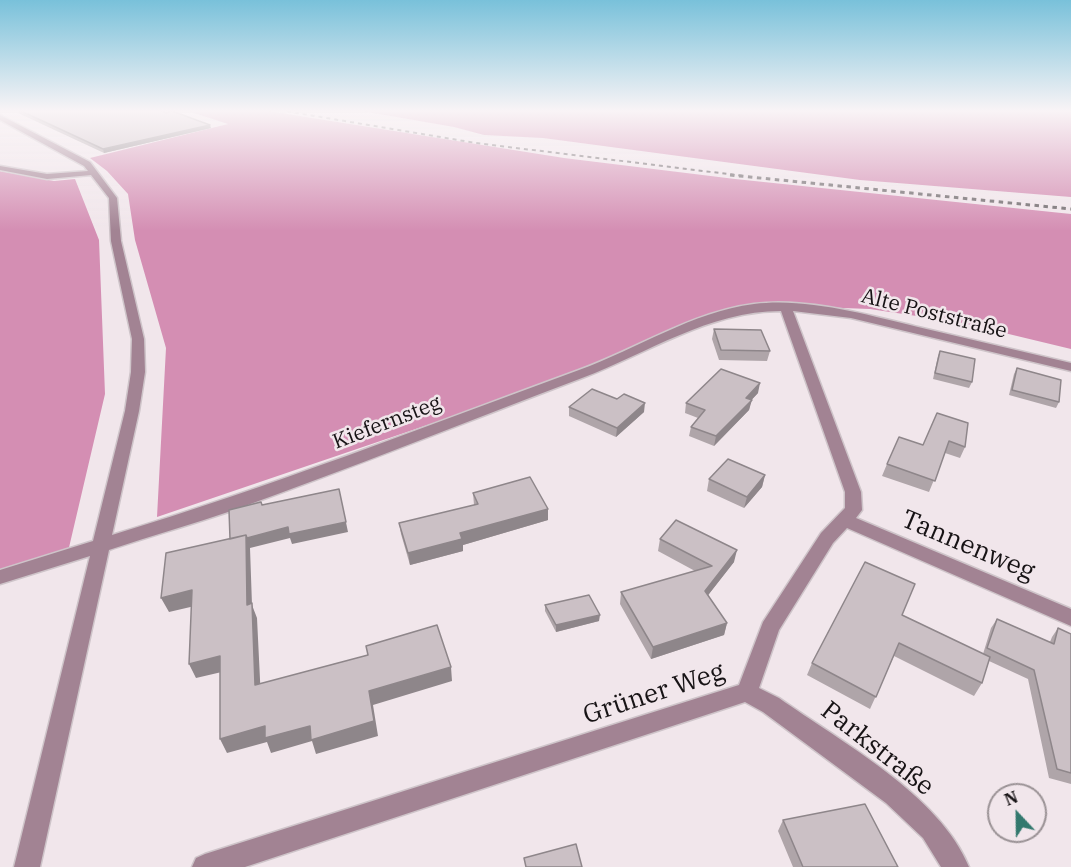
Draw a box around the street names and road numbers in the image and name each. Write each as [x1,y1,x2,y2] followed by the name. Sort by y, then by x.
[859,284,1009,344] street label: Alte Poststraße
[329,391,445,455] street label: Kiefernsteg
[897,504,1039,588] street label: Tannenweg
[579,656,729,732] street label: Grüner Weg
[814,695,940,803] street label: Parkstraße

